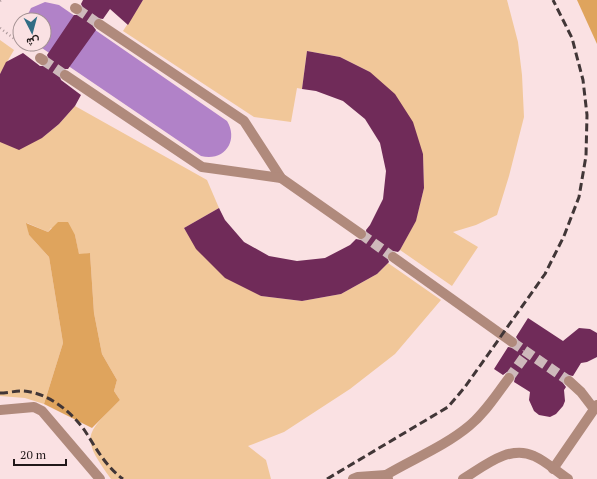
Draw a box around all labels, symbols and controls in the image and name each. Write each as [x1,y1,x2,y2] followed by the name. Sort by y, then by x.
[12,12,52,52] north arrow
[26,34,40,50] text: ش
[14,441,66,467] scale bar
[20,447,47,462] text: 20 m

